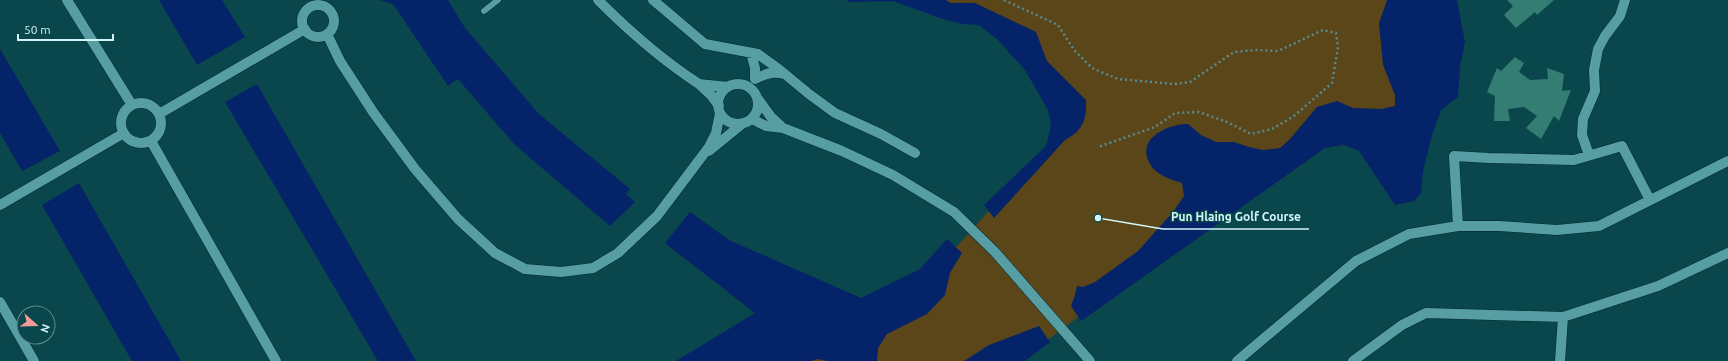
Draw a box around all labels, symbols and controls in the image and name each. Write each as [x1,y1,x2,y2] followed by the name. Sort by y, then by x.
[18,16,113,42] scale bar
[24,23,51,36] text: 50 m
[1163,205,1309,229] callout: Pun Hlaing Golf Course
[1171,210,1301,223] text: Pun Hlaing Golf Course
[16,305,56,345] north arrow
[38,323,52,334] text: N

